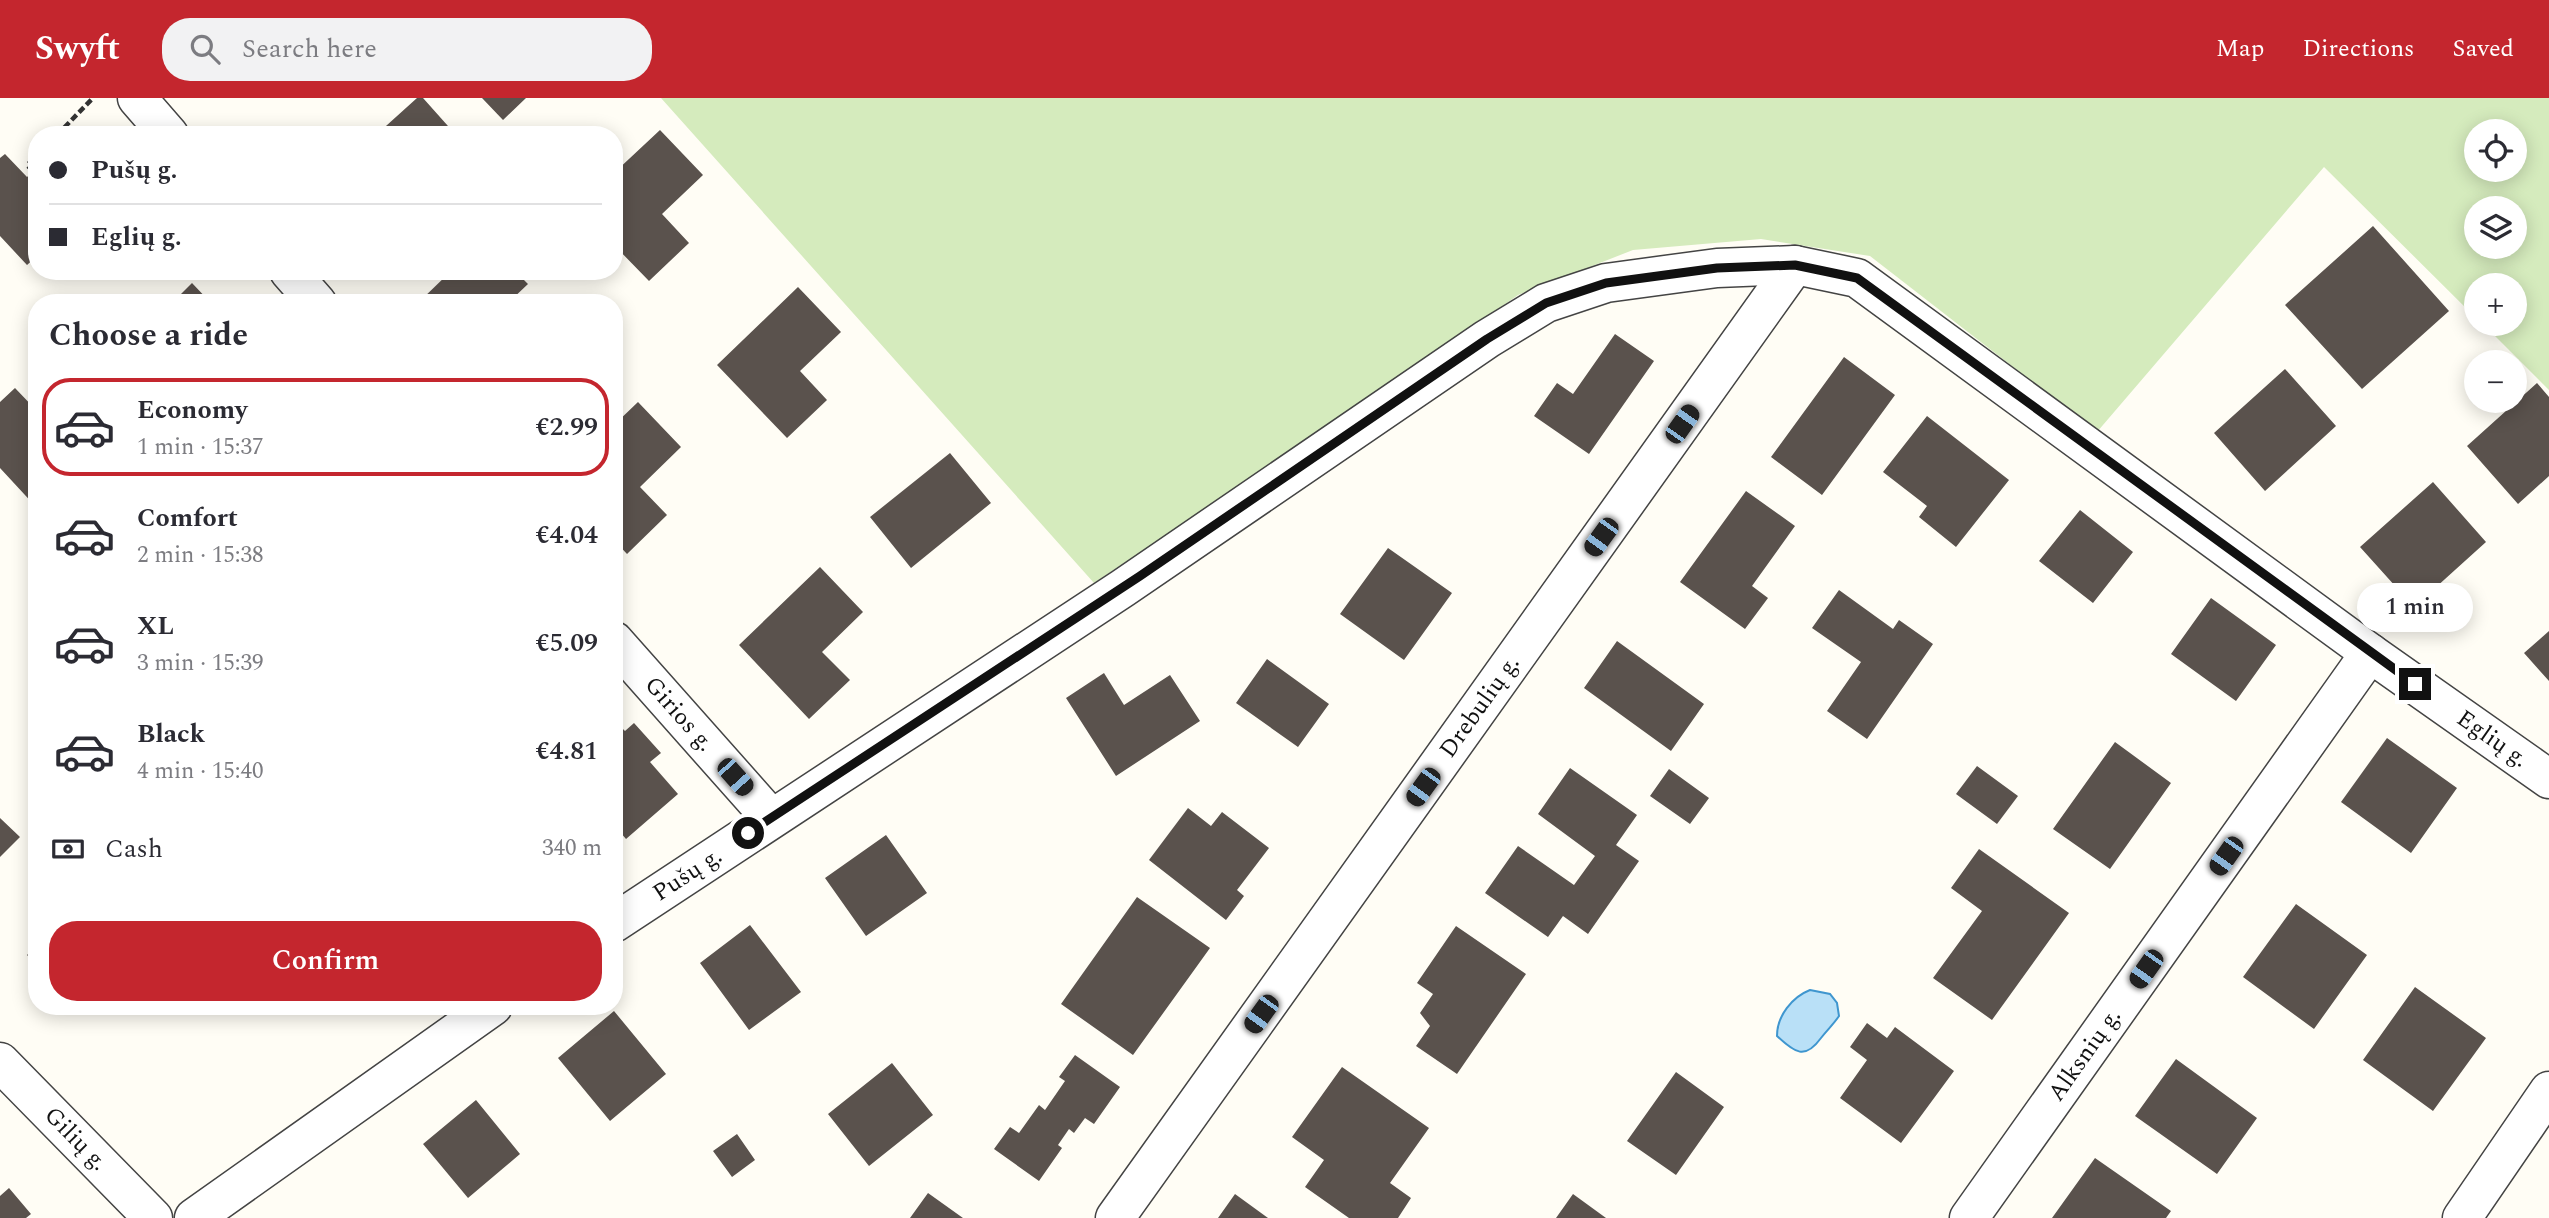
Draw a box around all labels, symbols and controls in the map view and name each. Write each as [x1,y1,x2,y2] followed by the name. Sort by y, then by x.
[162,18,652,81] search box
[35,24,120,74] text: Swyft
[242,29,377,69] text: Search here
[186,30,224,68] icon: search
[2216,31,2264,67] text: Map
[2302,31,2414,67] text: Directions
[2452,31,2514,67] text: Saved
[2464,119,2527,413] map controls
[2464,119,2527,182] button: locate
[91,150,177,190] text: Pušų g.
[2464,196,2527,259] button: layers
[91,217,182,257] text: Eglių g.
[2464,273,2527,336] button: +
[49,311,248,360] text: Choose a ride
[2464,350,2527,413] button: −
[137,390,247,430] text: Economy
[53,396,116,459] icon: car
[1662,401,1703,447] car
[535,407,598,447] text: €2.99
[137,430,264,465] text: 1 min · 15:37
[137,498,238,538] text: Comfort
[53,504,116,567] icon: car
[1581,514,1622,560] car
[535,515,598,555] text: €4.04
[137,538,264,573] text: 2 min · 15:38
[2357,582,2473,632] callout: 1 min
[2385,590,2445,625] text: 1 min
[137,606,174,646] text: XL
[53,612,116,675] icon: car
[535,623,598,663] text: €5.09
[137,646,264,681] text: 3 min · 15:39
[1431,648,1529,766] street label: Drebulių g.
[2399,668,2431,700] route end
[636,669,723,760] street label: Girios g.
[2449,701,2536,777] street label: Eglių g.
[137,714,205,754] text: Black
[53,720,116,783] icon: car
[535,731,598,771] text: €4.81
[137,754,264,789] text: 4 min · 15:40
[714,754,757,800] car
[1403,764,1444,810] car
[732,817,764,849] route start
[105,829,163,869] text: Cash
[49,830,87,868] icon: cash
[542,831,602,866] text: 340 m
[2206,833,2247,879] car
[646,838,729,911] street label: Pušų g.
[49,921,602,1001] button: Confirm
[2126,946,2167,992] car
[1241,991,1282,1037] car
[2039,1001,2130,1109] street label: Alksnių g.
[35,1099,116,1180] street label: Gilių g.

